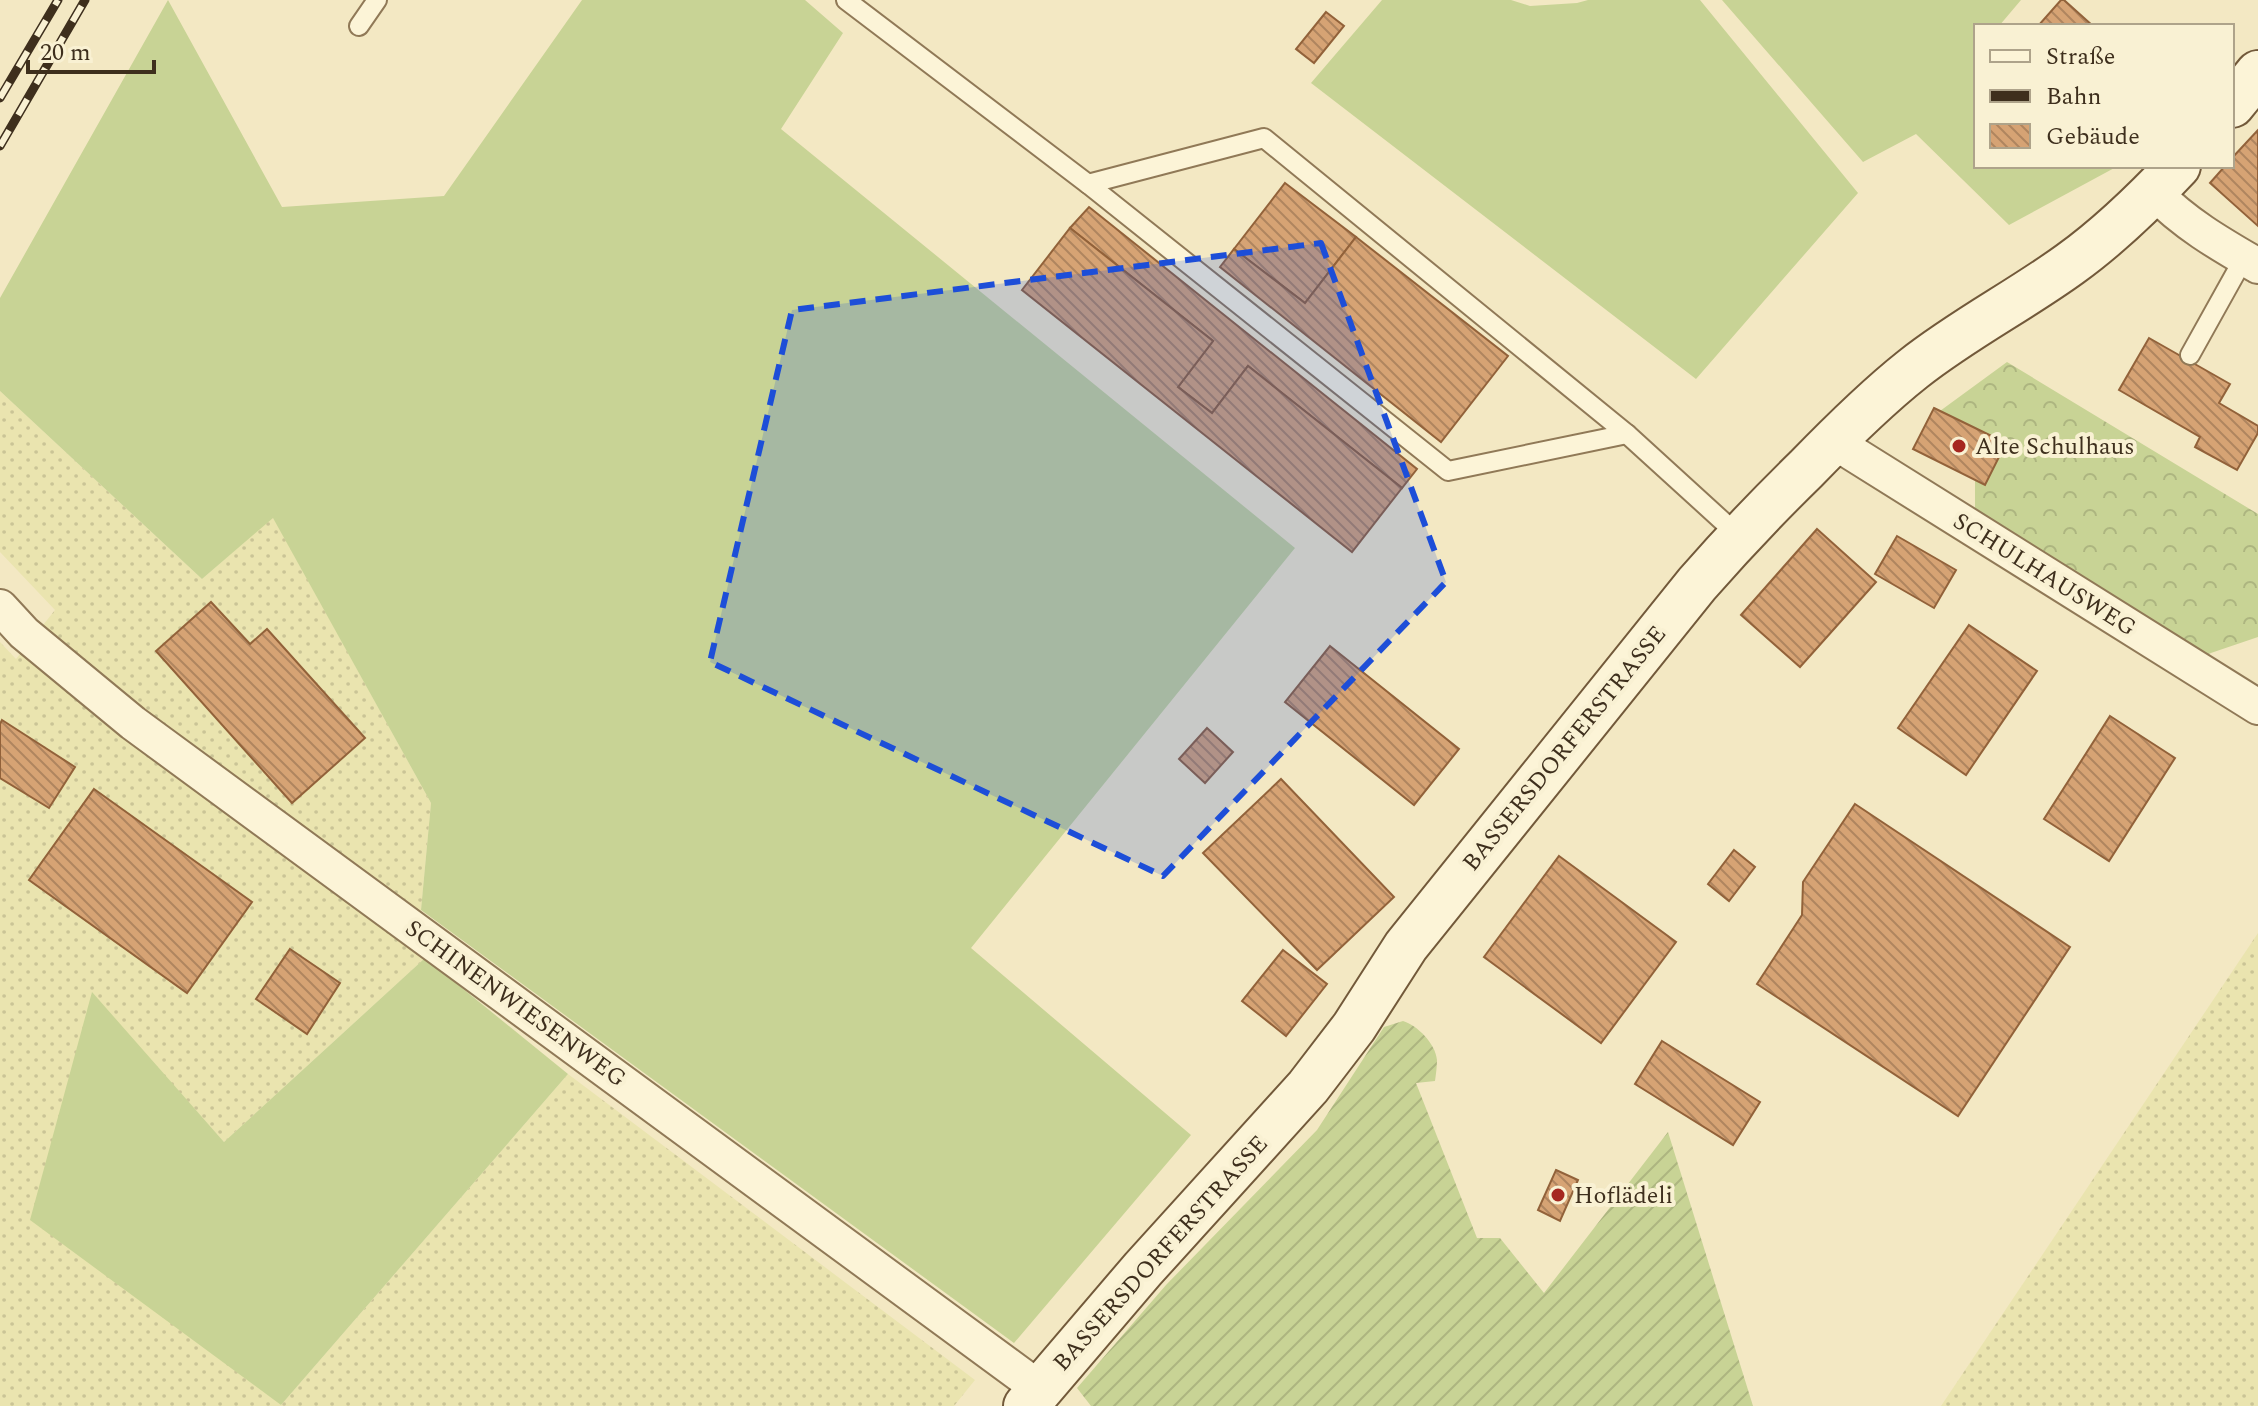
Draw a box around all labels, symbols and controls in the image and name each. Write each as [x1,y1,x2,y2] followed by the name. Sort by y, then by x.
[28,24,154,74] scale bar
[1974,24,2234,168] legend
[40,35,91,71] text: 20 m
[2046,39,2115,75] text: Straße
[2046,79,2101,115] text: Bahn
[2046,119,2140,155] text: Gebäude
[1975,429,2135,465] place label: Alte Schulhaus
[1950,437,1968,455] marker: Alte Schulhaus
[1946,504,2143,646] street label: SCHULHAUSWEG
[1454,618,1675,879] street label: BASSERSDORFERSTRASSE
[397,911,634,1097] street label: SCHINENWIESENWEG
[1045,1127,1277,1380] street label: BASSERSDORFERSTRASSE
[1574,1178,1673,1214] place label: Hoflädeli
[1549,1186,1567,1204] marker: Hoflädeli

